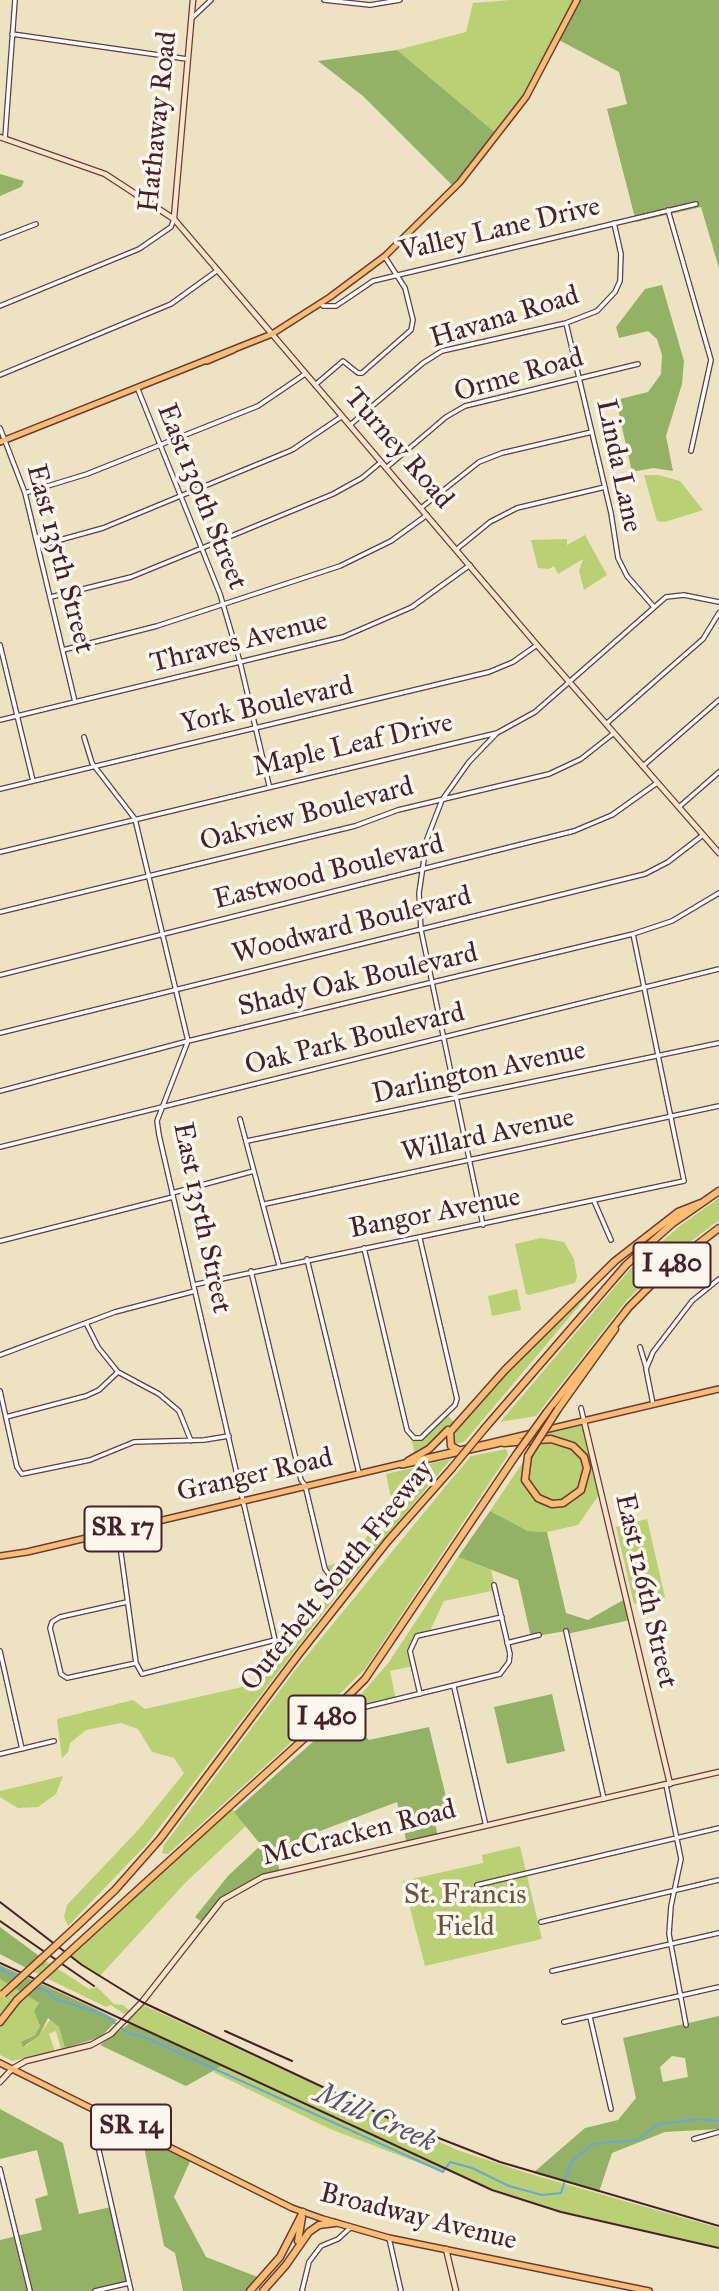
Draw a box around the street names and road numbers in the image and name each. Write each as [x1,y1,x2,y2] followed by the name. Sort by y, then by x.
[133,30,185,214] street label: Hathaway Road
[396,191,604,269] street label: Valley Lane Drive
[427,279,583,357] street label: Havana Road
[451,342,587,410] street label: Orme Road
[336,382,460,516] street label: Turney Road
[588,397,648,535] street label: Linda Lane
[148,399,254,595] street label: East 130th Street
[18,461,100,657] street label: East 135th Street
[147,605,331,681] street label: Thraves Avenue
[178,670,356,742] street label: York Boulevard
[250,707,456,785] street label: Maple Leaf Drive
[197,770,417,860] street label: Oakview Boulevard
[211,828,447,918] street label: Eastwood Boulevard
[229,880,475,972] street label: Woodward Boulevard
[235,937,481,1025] street label: Shady Oak Boulevard
[242,996,468,1084] street label: Oak Park Boulevard
[369,1034,589,1112] street label: Darlington Avenue
[399,1101,577,1171] street label: Willard Avenue
[164,1119,238,1317] street label: East 135th Street
[347,1181,523,1247] street label: Bangor Avenue
[634,1242,710,1288] road number: I 480
[174,1442,336,1510] street label: Granger Road
[234,1454,442,1698] street label: Outerbelt South Freeway
[606,1491,684,1691] street label: East 126th Street
[85,1506,162,1552] road number: SR 17
[288,1695,366,1740] road number: I 480
[258,1794,460,1874] street label: McCracken Road
[91,2104,171,2150] road number: SR 14
[316,2177,520,2259] street label: Broadway Avenue

